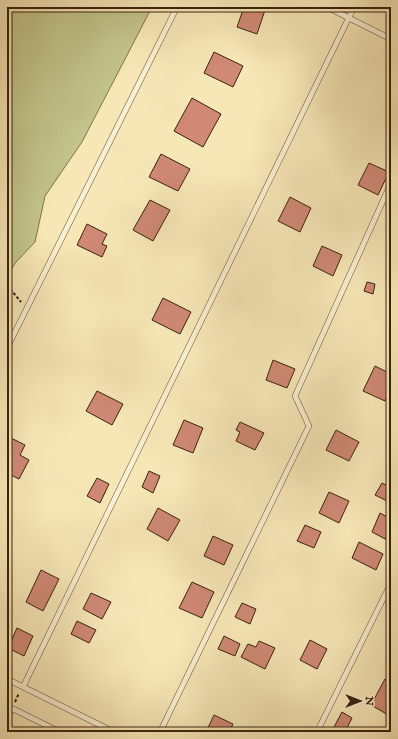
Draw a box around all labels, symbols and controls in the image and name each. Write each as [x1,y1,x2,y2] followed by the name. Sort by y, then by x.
[340,681,380,721] north arrow
[362,695,376,706] text: N

